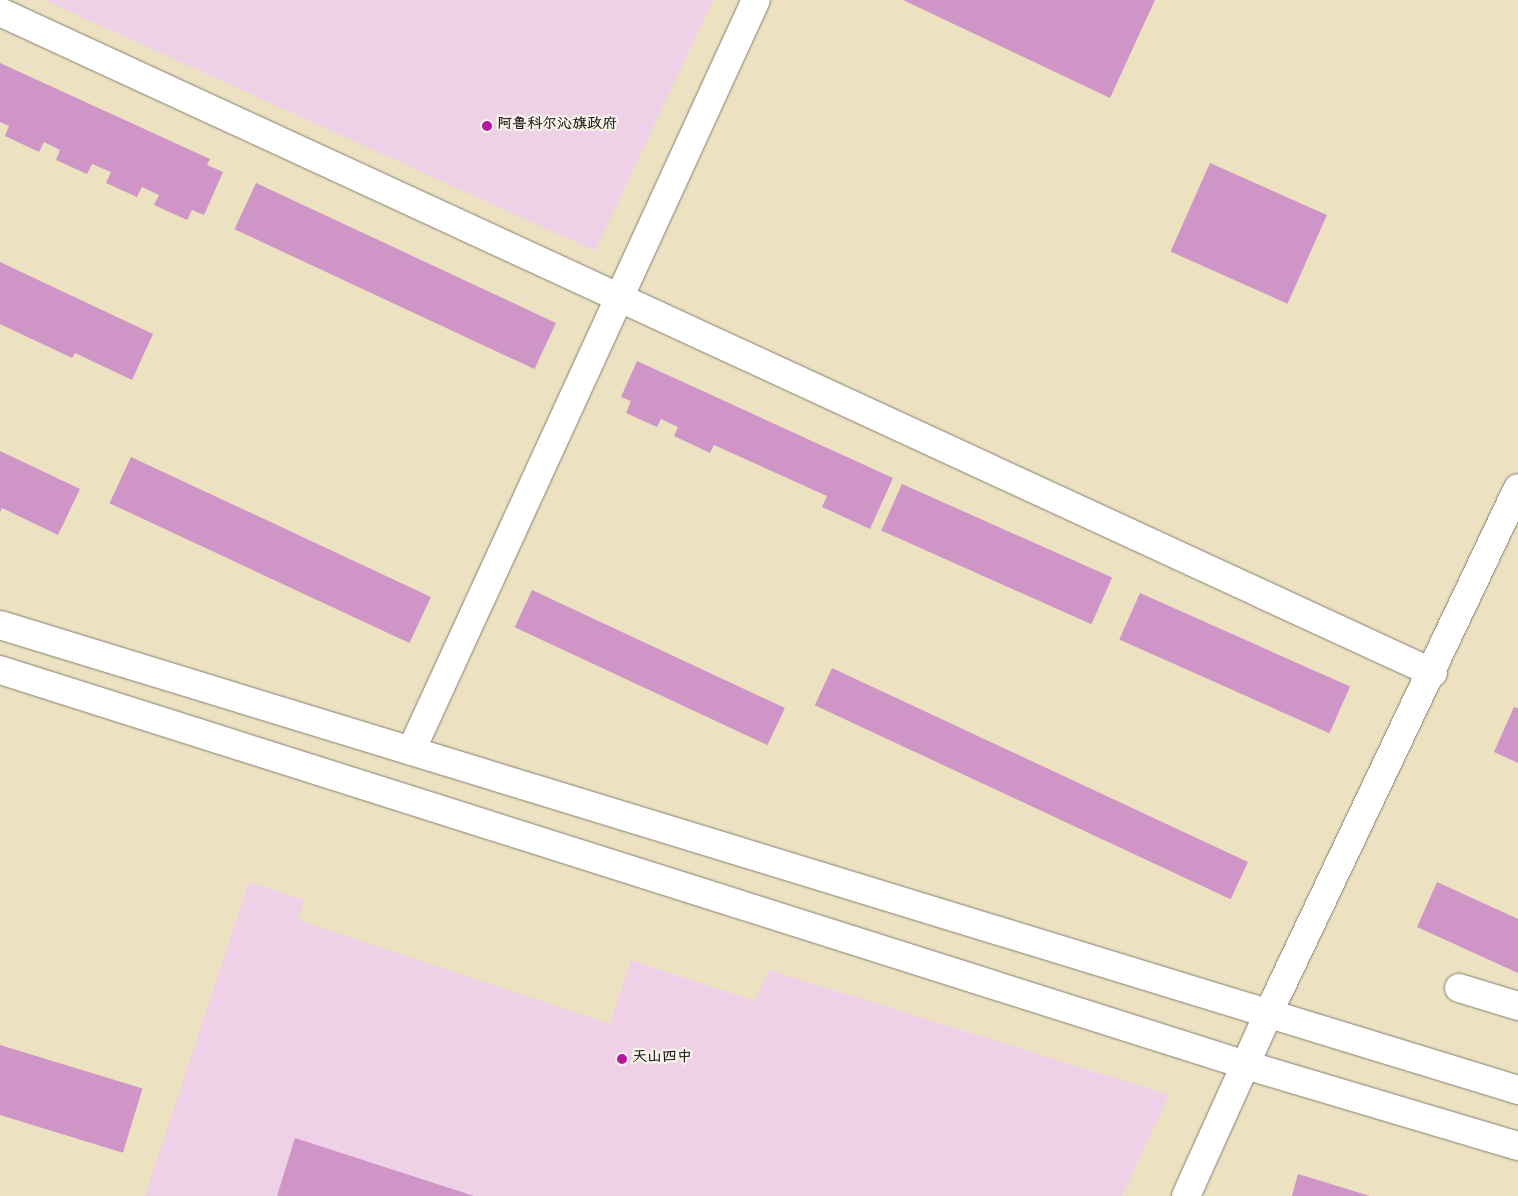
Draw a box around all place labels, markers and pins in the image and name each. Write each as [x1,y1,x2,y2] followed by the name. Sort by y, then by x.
[497,117,617,135] place label: 阿鲁科尔沁旗政府
[481,120,493,132] marker: 阿鲁科尔沁旗政府
[632,1050,692,1068] place label: 天山四中
[616,1053,628,1065] marker: 天山四中

